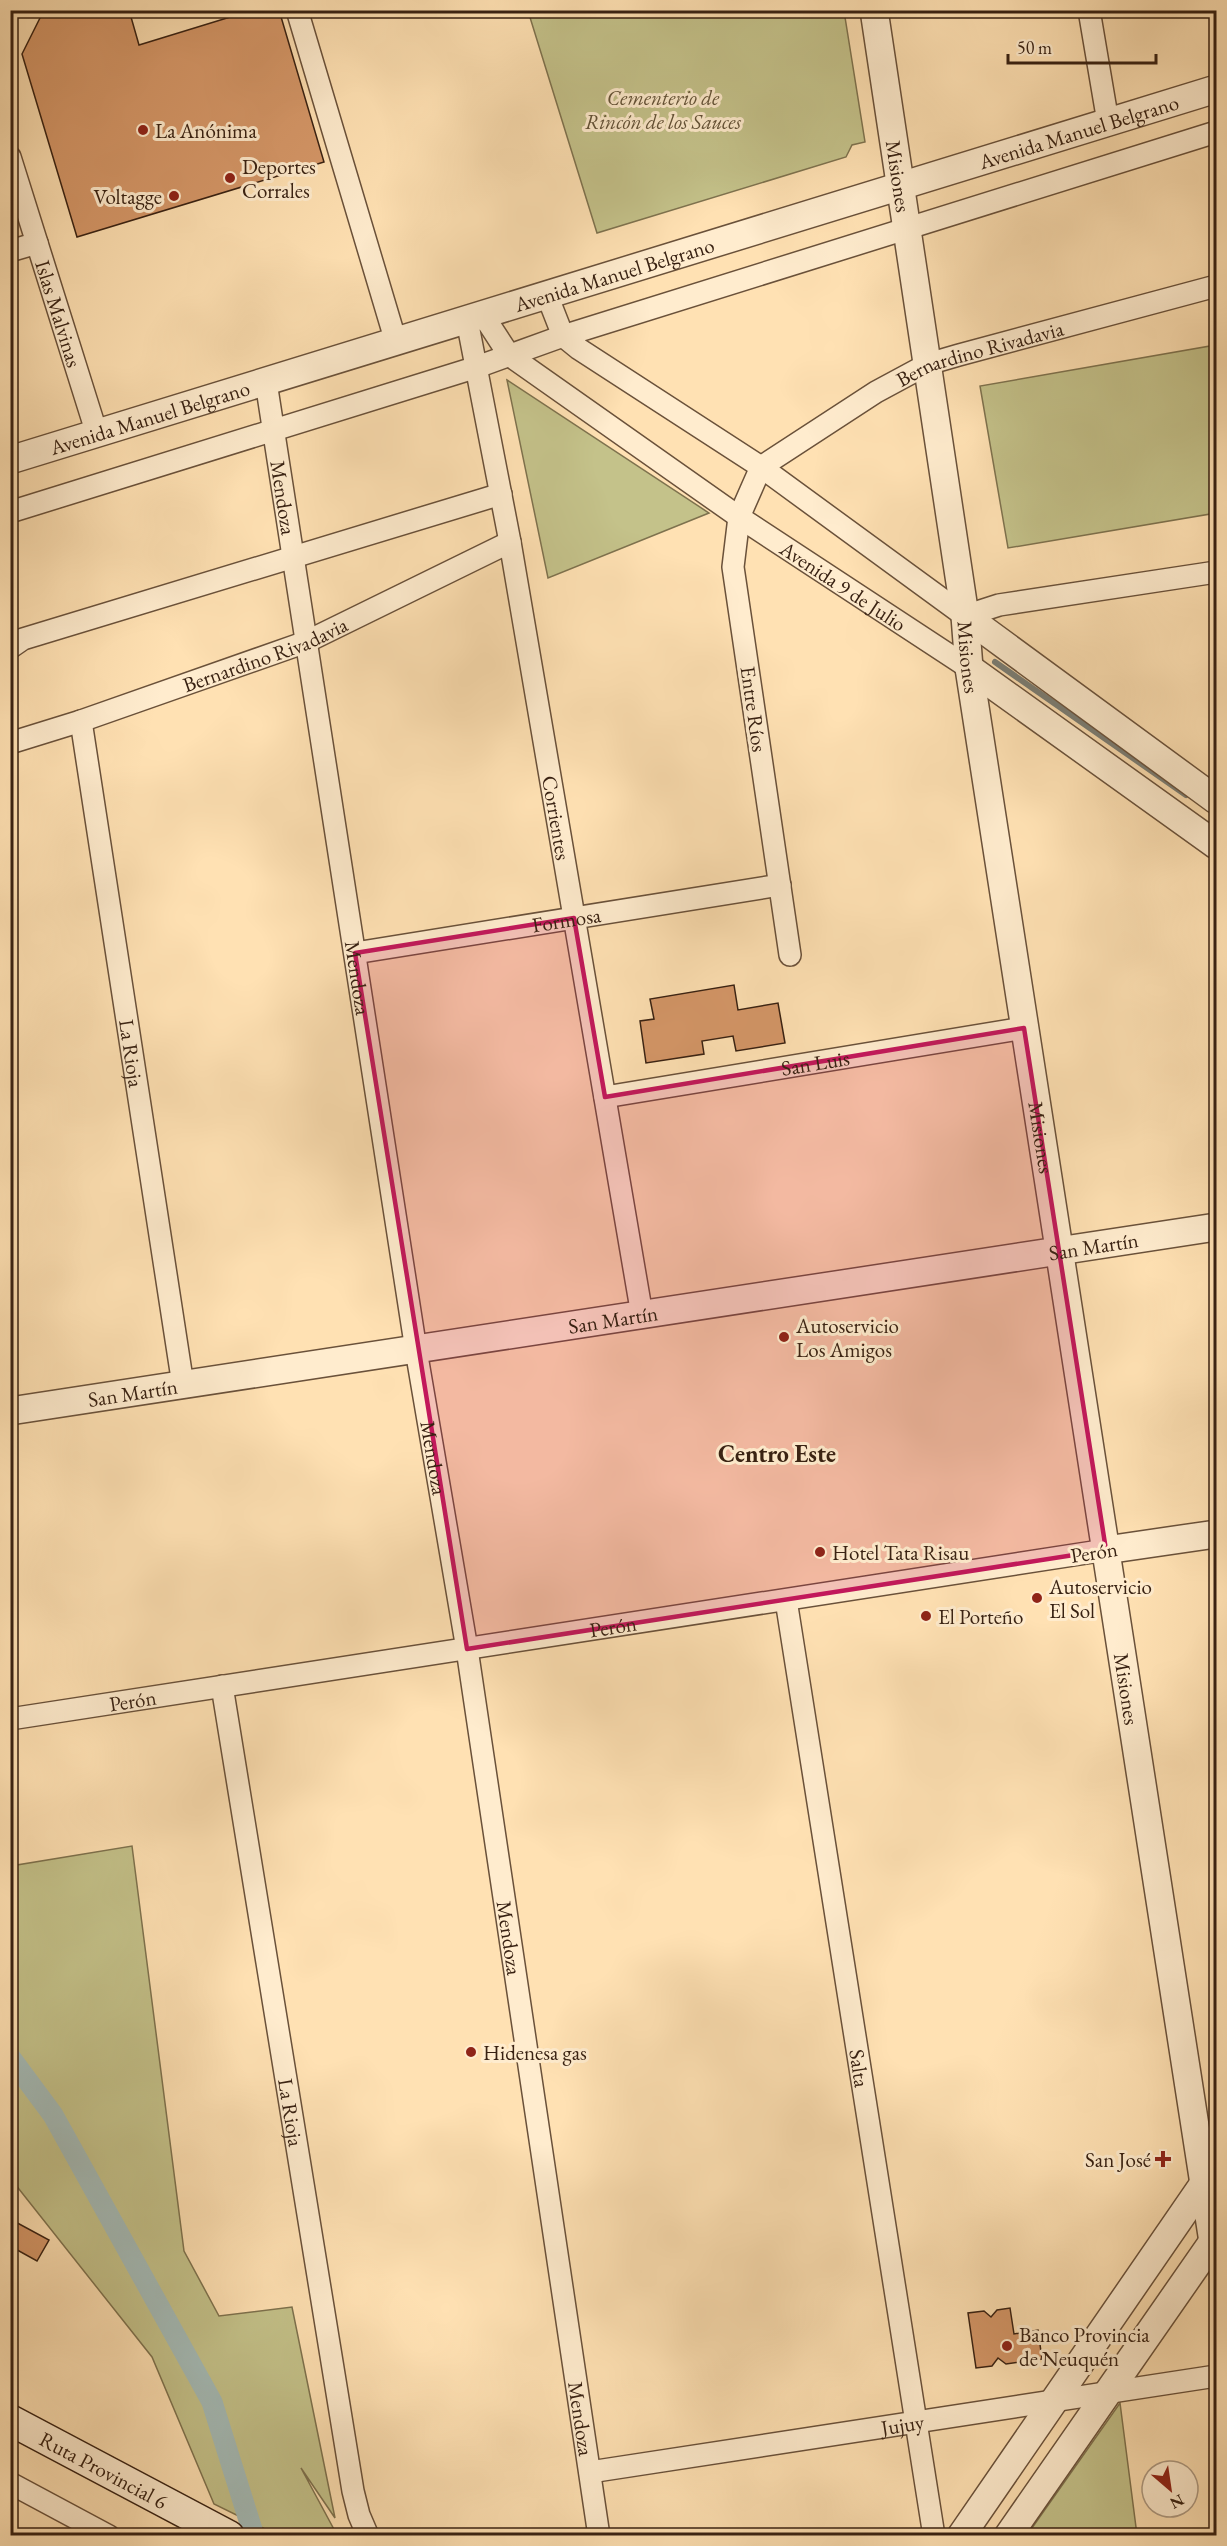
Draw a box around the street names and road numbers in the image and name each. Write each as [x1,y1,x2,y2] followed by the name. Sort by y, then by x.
[974,88,1182,175] street label: Avenida Manuel Belgrano
[880,138,918,214] street label: Misiones
[510,231,717,318] street label: Avenida Manuel Belgrano
[30,256,89,371] street label: Islas Malvinas
[891,314,1067,392] street label: Bernardino Rivadavia
[45,374,253,461] street label: Avenida Manuel Belgrano
[265,459,303,537] street label: Mendoza
[774,534,912,637] street label: Avenida 9 de Julio
[179,610,352,698] street label: Bernardino Rivadavia
[952,620,986,695] street label: Misiones
[735,664,773,754] street label: Entre Ríos
[537,774,578,862] street label: Corrientes
[530,900,603,938] street label: Formosa
[339,939,378,1018] street label: Mendoza
[113,1017,151,1090] street label: La Rioja
[779,1043,851,1081] street label: San Luis
[1023,1100,1061,1176] street label: Misiones
[1047,1226,1140,1266] street label: San Martín
[566,1299,660,1339] street label: San Martín
[86,1372,179,1412] street label: San Martín
[415,1419,454,1498] street label: Mendoza
[1069,1535,1119,1569] street label: Perón
[587,1609,638,1643] street label: Perón
[1108,1651,1146,1727] street label: Misiones
[107,1683,158,1717] street label: Perón
[491,1899,529,1978] street label: Mendoza
[844,2047,876,2090] street label: Salta
[273,2076,310,2149] street label: La Rioja
[563,2380,600,2458] street label: Mendoza
[877,2407,927,2441] street label: Jujuy
[35,2425,172,2515] street label: Ruta Provincial 6

